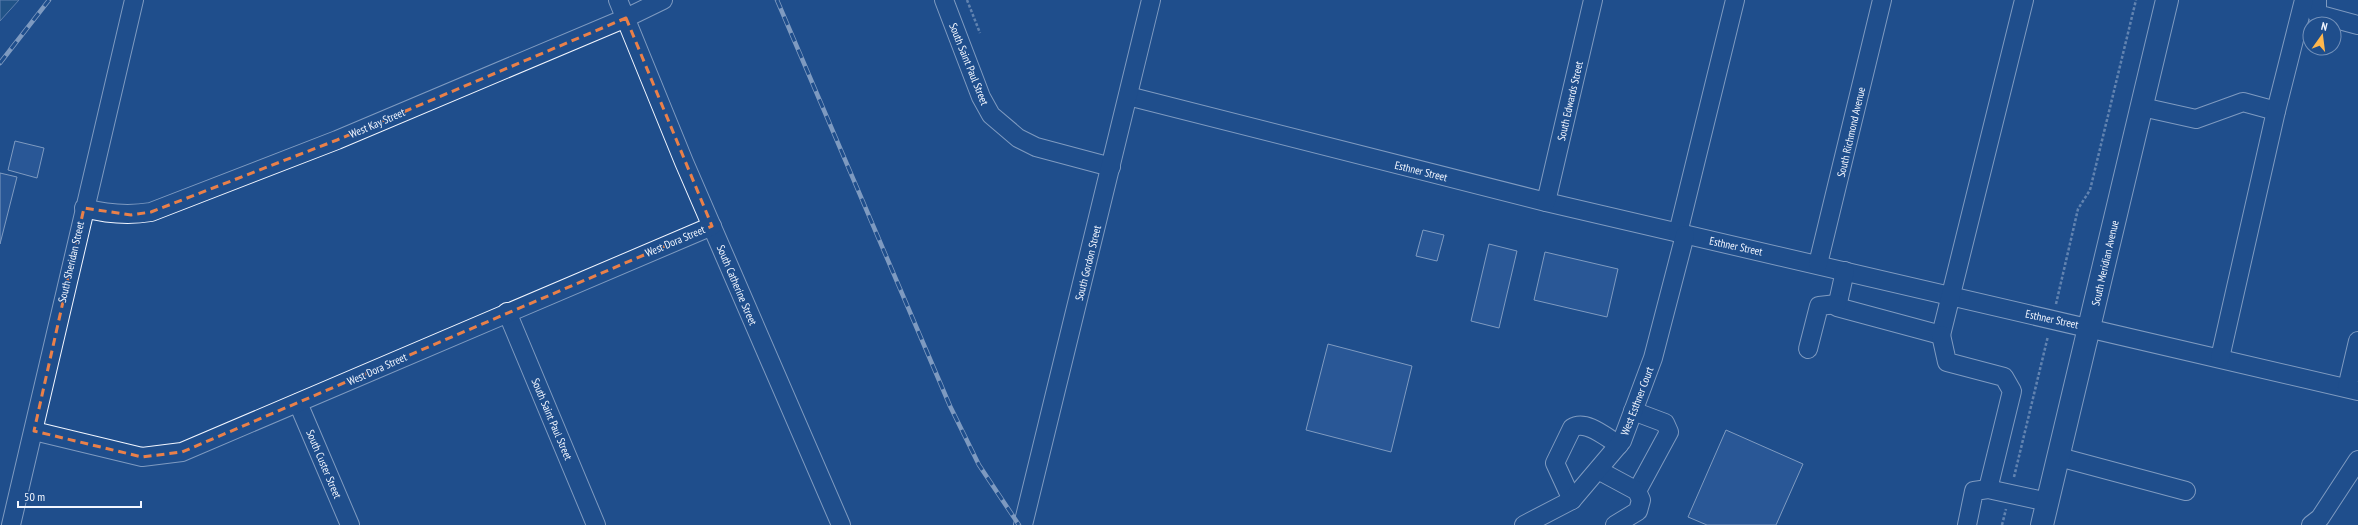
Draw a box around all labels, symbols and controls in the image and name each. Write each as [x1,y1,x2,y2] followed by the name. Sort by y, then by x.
[2302,16,2342,56] north arrow
[2320,19,2329,34] text: N
[946,21,992,107] street label: South Saint Paul Street
[1554,60,1586,142] street label: South Edwards Street
[1834,85,1868,179] street label: South Richmond Avenue
[347,105,407,141] street label: West Kay Street
[1393,158,1449,184] street label: Esthner Street
[2088,218,2122,307] street label: South Meridian Avenue
[55,220,87,304] street label: South Sheridan Street
[643,222,707,260] street label: West Dora Street
[1072,224,1104,302] street label: South Gordon Street
[1708,234,1764,258] street label: Esthner Street
[714,243,760,327] street label: South Catherine Street
[2024,307,2080,331] street label: Esthner Street
[345,350,409,388] street label: West Dora Street
[1618,365,1656,437] street label: West Esthner Court
[528,376,576,462] street label: South Saint Paul Street
[303,427,345,501] street label: South Custer Street
[18,483,141,509] scale bar
[24,489,45,504] text: 50 m

